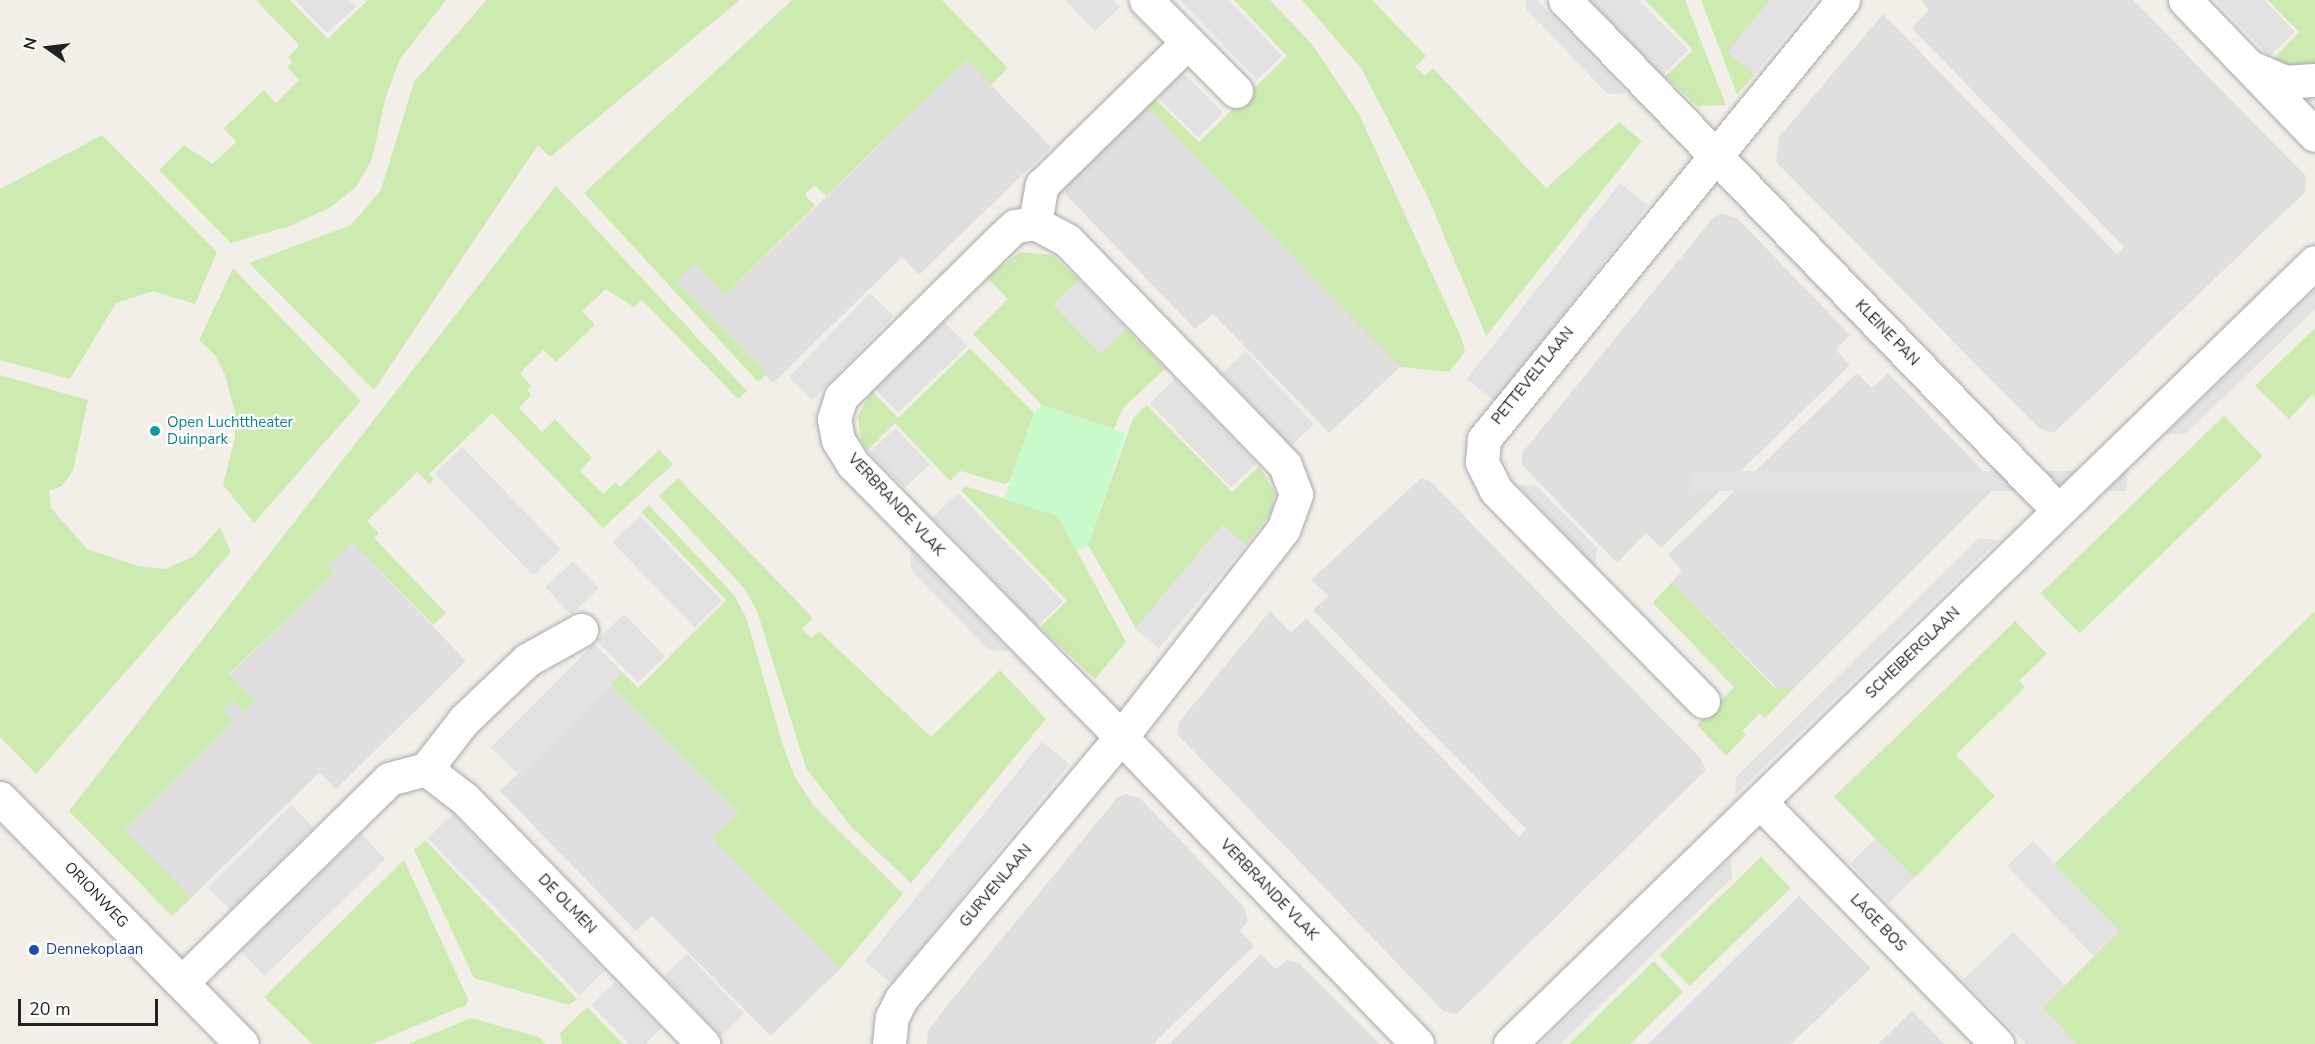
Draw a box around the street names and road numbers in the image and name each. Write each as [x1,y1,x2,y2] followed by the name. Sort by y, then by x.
[1851,296,1923,370] street label: KLEINE PAN
[1488,324,1578,428] street label: PETTEVELTLAAN
[844,450,948,560] street label: VERBRANDE VLAK
[1862,604,1964,702] street label: SCHEIBERGLAAN
[1216,836,1322,944] street label: VERBRANDE VLAK
[956,841,1036,931] street label: GURVENLAAN
[60,859,132,931] street label: ORIONWEG
[534,870,600,938] street label: DE OLMEN
[1846,891,1910,955] street label: LAGE BOS

